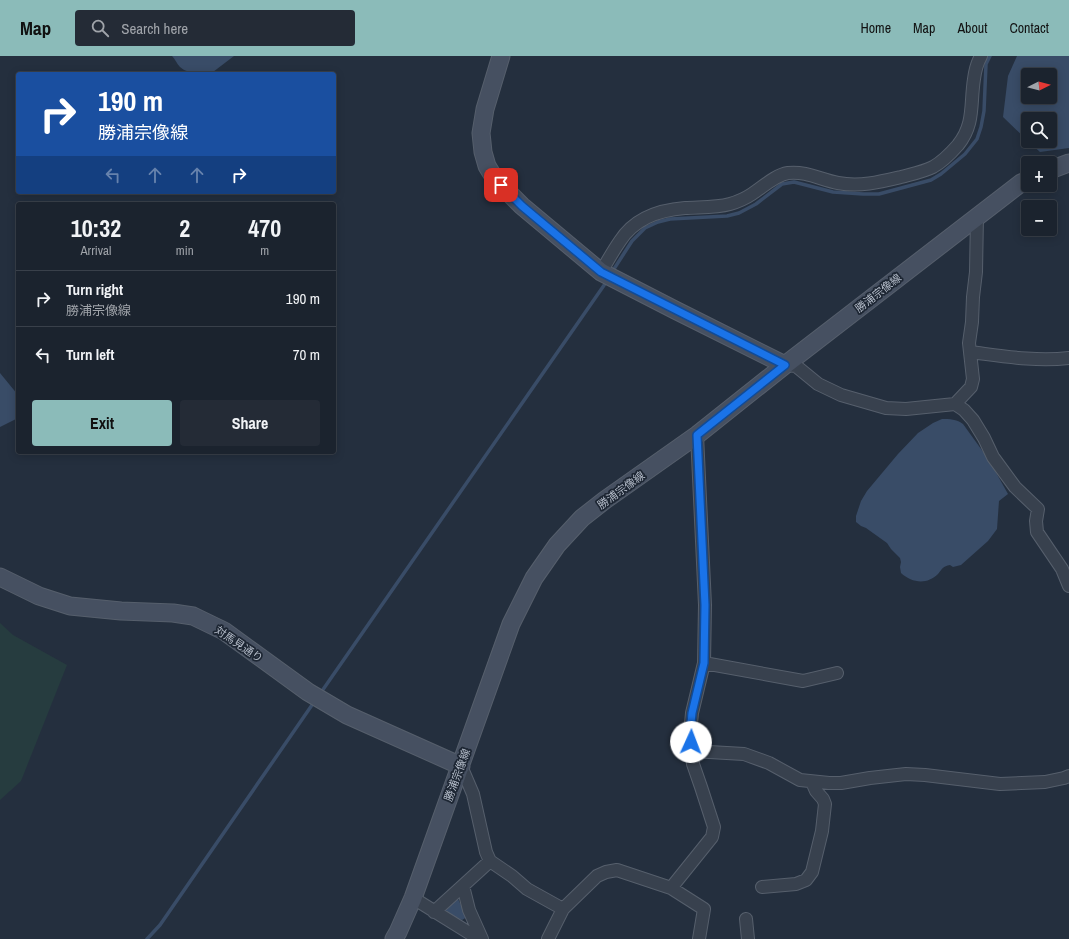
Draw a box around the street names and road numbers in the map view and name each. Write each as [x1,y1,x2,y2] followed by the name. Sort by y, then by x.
[852,271,904,315] street label: 勝浦宗像線
[595,468,647,512] street label: 勝浦宗像線
[212,623,266,665] street label: 対馬見通り
[441,747,473,803] street label: 勝浦宗像線

